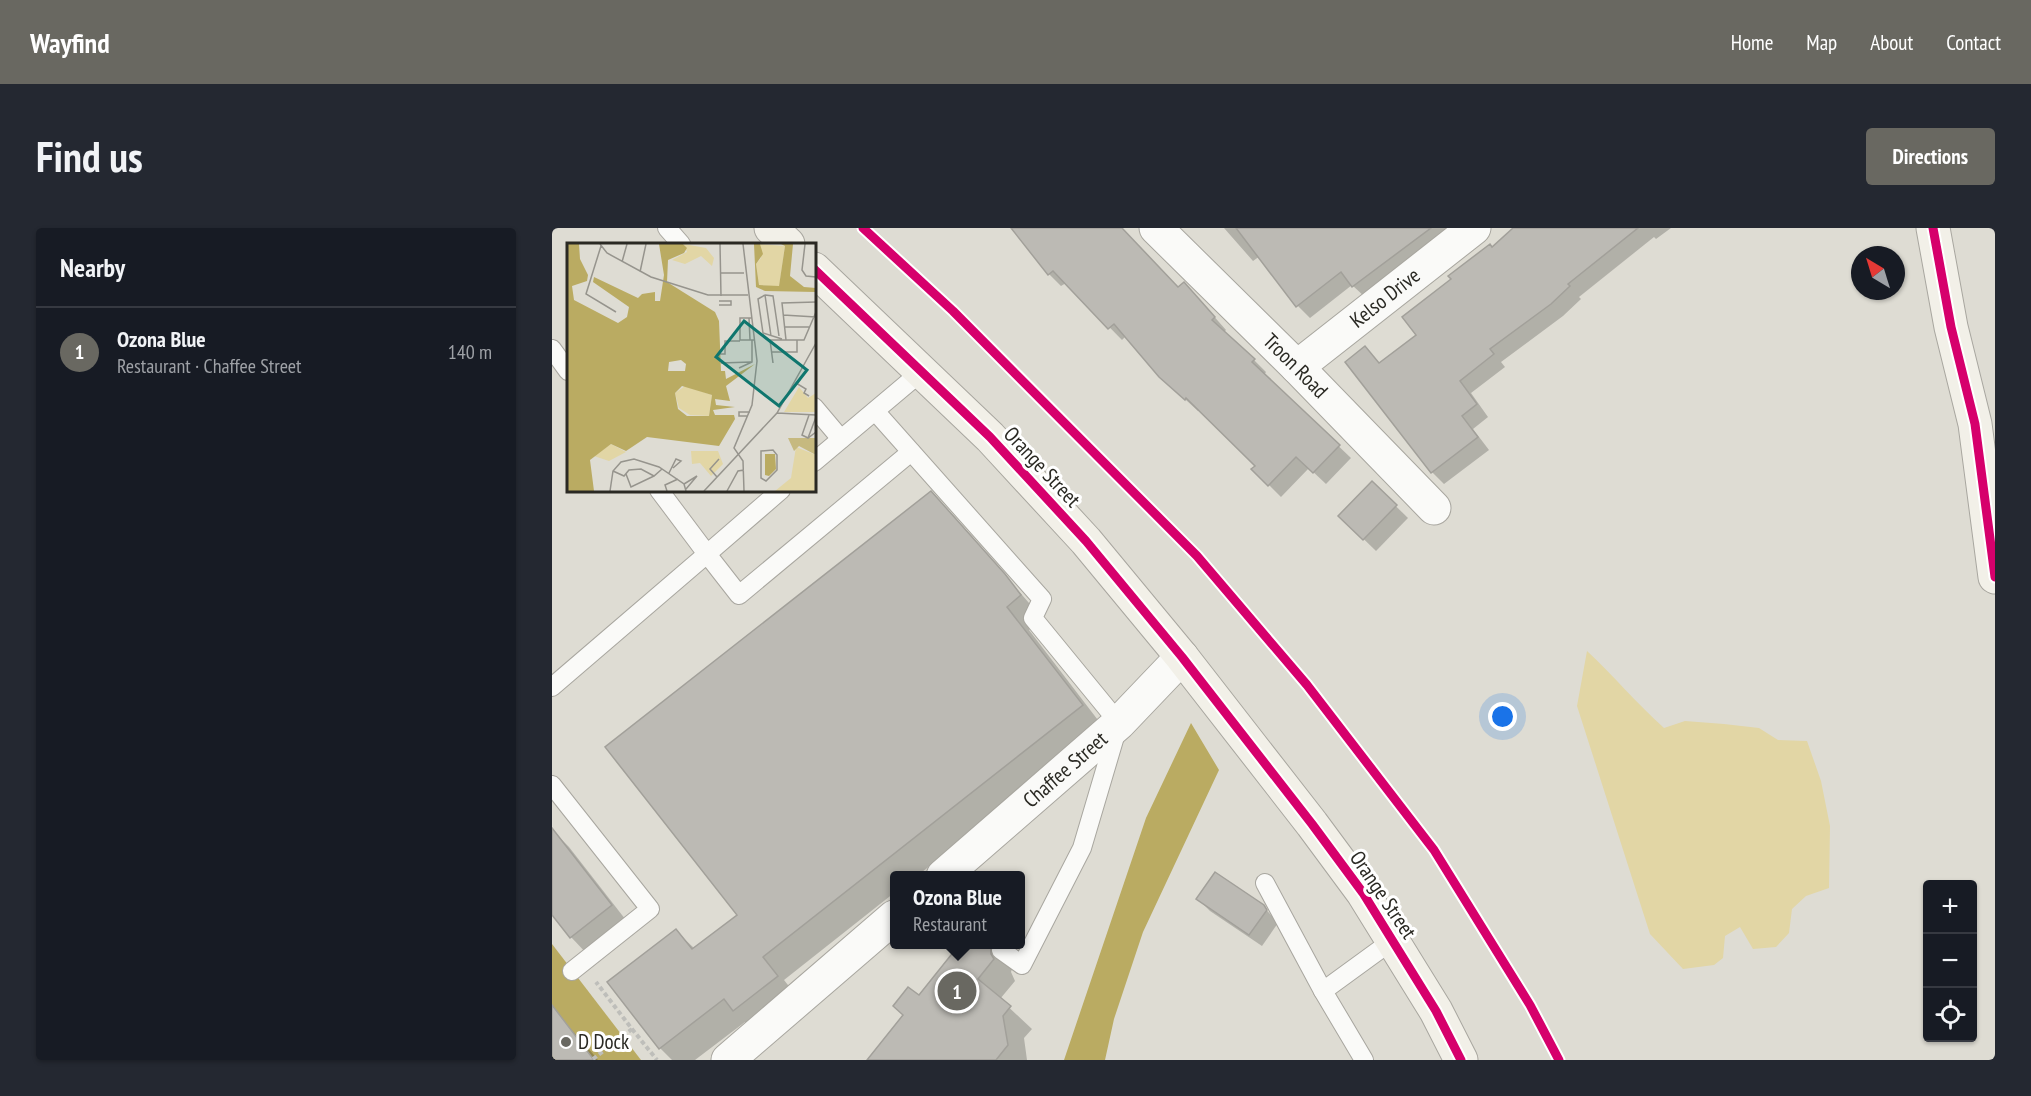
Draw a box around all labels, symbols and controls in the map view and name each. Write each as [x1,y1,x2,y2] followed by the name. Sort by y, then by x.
[30,24,110,61] text: Wayfind
[1731,29,1773,56] text: Home
[1806,29,1837,56] text: Map
[1870,29,1913,56] text: About
[1946,29,2001,56] text: Contact
[1866,128,1995,185] button: Directions
[36,129,143,184] text: Find us
[567,243,816,492] inset map
[1851,246,1905,300] north arrow
[60,251,125,284] text: Nearby
[1344,261,1425,333] street label: Kelso Drive
[117,325,206,353] text: Ozona Blue
[1258,327,1334,404] street label: Troon Road
[75,339,84,365] text: 1
[448,339,492,365] text: 140 m
[117,353,302,379] text: Restaurant · Chaffee Street
[998,421,1087,513] street label: Orange Street
[1488,702,1517,731] your location
[1017,725,1113,813] street label: Chaffee Street
[1344,845,1423,944] street label: Orange Street
[890,871,1025,949] popup
[1923,880,1977,1042] map controls
[1923,880,1977,934] button: +
[913,883,1002,911] text: Ozona Blue
[913,911,987,937] text: Restaurant
[1923,934,1977,988] button: −
[938,968,976,1014] pin: 1
[1923,988,1977,1042] button: locate
[578,1028,629,1055] place label: D Dock
[559,1035,573,1049] marker: D Dock

